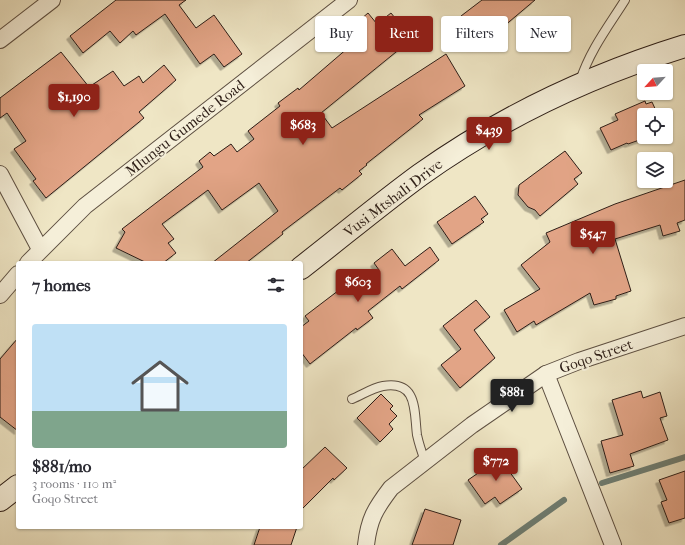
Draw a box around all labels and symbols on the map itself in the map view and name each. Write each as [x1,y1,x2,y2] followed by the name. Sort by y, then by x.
[637,64,673,100] north arrow
[122,75,249,180] street label: Mlungu Gumede Road
[41,84,107,118] pin: $1,190
[279,112,327,146] pin: $683
[465,117,513,151] pin: $439
[339,155,447,242] street label: Vusi Mtshali Drive
[569,221,617,255] pin: $547
[334,269,382,303] pin: $603
[557,335,636,377] street label: Goqo Street
[488,379,536,413] pin: $881
[472,448,520,482] pin: $772

